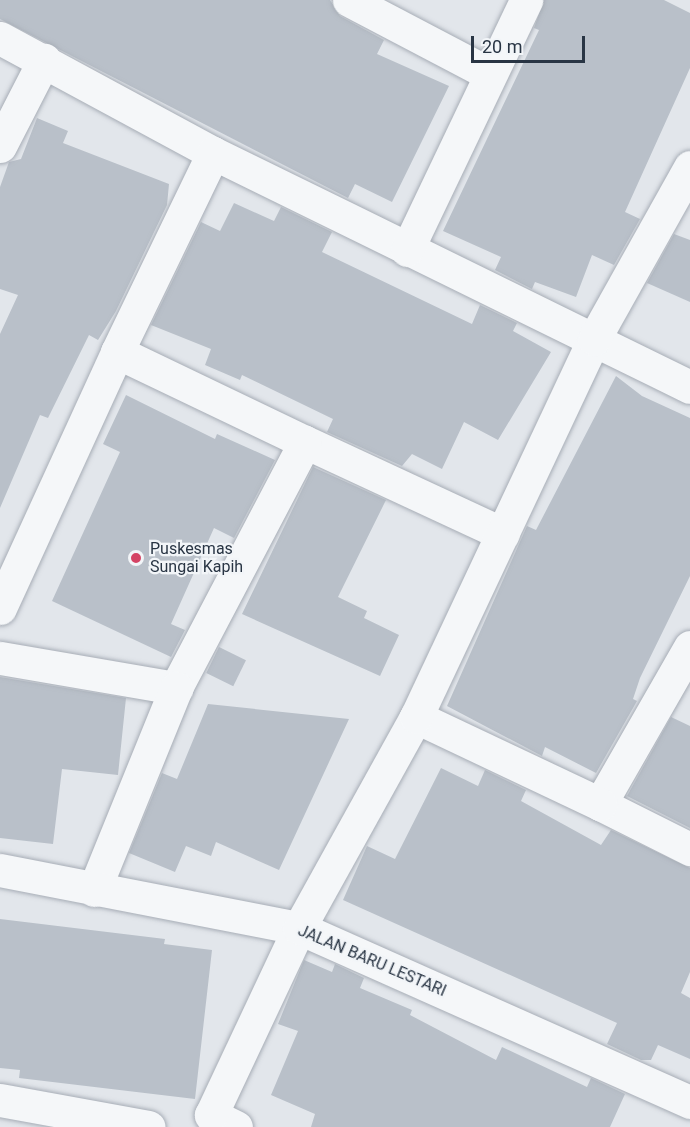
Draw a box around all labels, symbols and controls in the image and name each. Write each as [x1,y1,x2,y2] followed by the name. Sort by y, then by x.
[474,24,588,62] scale bar
[482,36,522,57] text: 20 m
[150,539,243,577] place label: Puskesmas Sungai Kapih
[127,549,145,567] marker: Puskesmas Sungai Kapih
[295,921,449,1001] street label: JALAN BARU LESTARI

